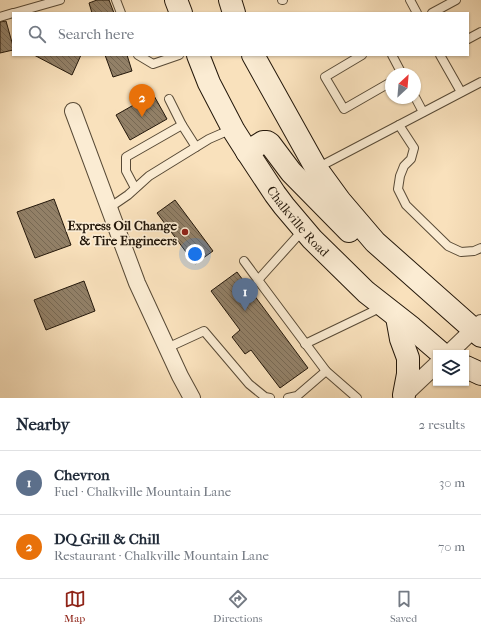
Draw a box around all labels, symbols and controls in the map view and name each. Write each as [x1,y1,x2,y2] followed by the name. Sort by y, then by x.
[12,12,469,56] search box
[26,23,48,45] icon: search
[58,25,134,43] text: Search here
[385,68,421,104] north arrow
[129,84,155,117] pin: 2
[264,183,333,260] street label: Chalkville Road
[68,218,178,249] place label: Express Oil Change & Tire Engineers
[180,227,190,237] marker: Express Oil Change & Tire Engineers
[185,244,205,264] your location
[232,278,258,311] pin: 1
[433,350,469,386] map controls
[433,350,469,386] button: layers
[16,414,70,434] text: Nearby
[419,417,465,432] text: 2 results
[54,466,110,484] text: Chevron
[27,475,31,490] text: 1
[439,475,465,490] text: 30 m
[54,484,231,499] text: Fuel · Chalkville Mountain Lane
[54,530,160,548] text: DQ Grill & Chill
[26,539,32,554] text: 2
[438,539,465,554] text: 70 m
[54,548,269,563] text: Restaurant · Chalkville Mountain Lane
[64,588,86,625] tab: Map
[213,588,263,625] tab: Directions
[390,588,417,625] tab: Saved

